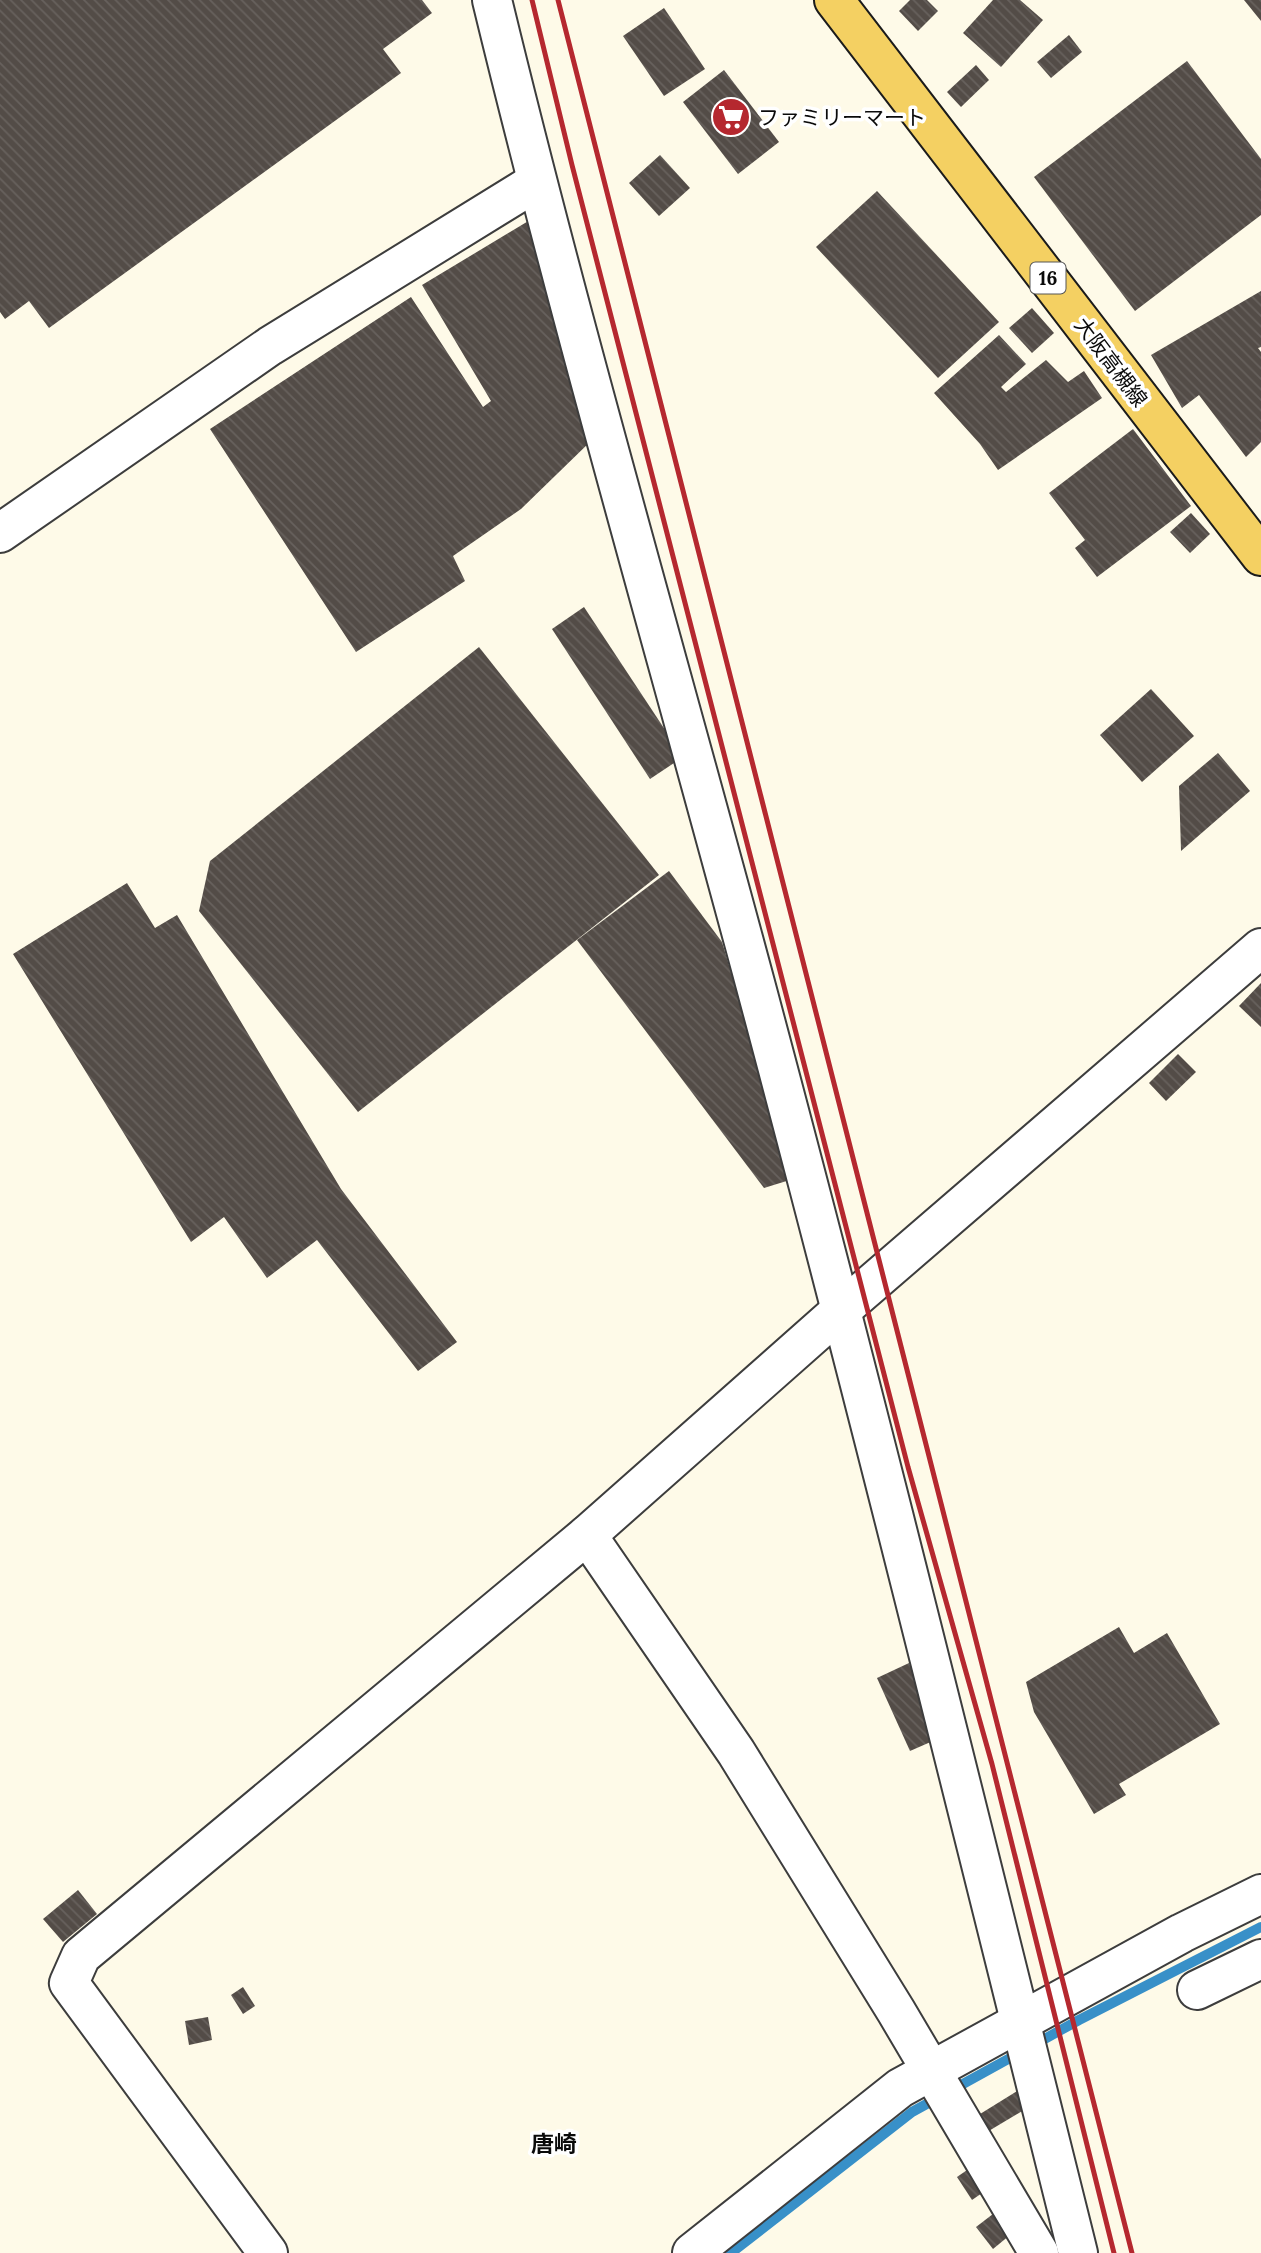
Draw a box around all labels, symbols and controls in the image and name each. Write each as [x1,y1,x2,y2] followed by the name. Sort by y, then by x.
[710,96,752,138] supermarket icon: ファミリーマート
[758,104,926,131] place label: ファミリーマート
[1030,262,1066,294] road number: 16
[1069,312,1153,412] street label: 大阪高槻線
[531,2129,577,2158] district label: 唐崎

